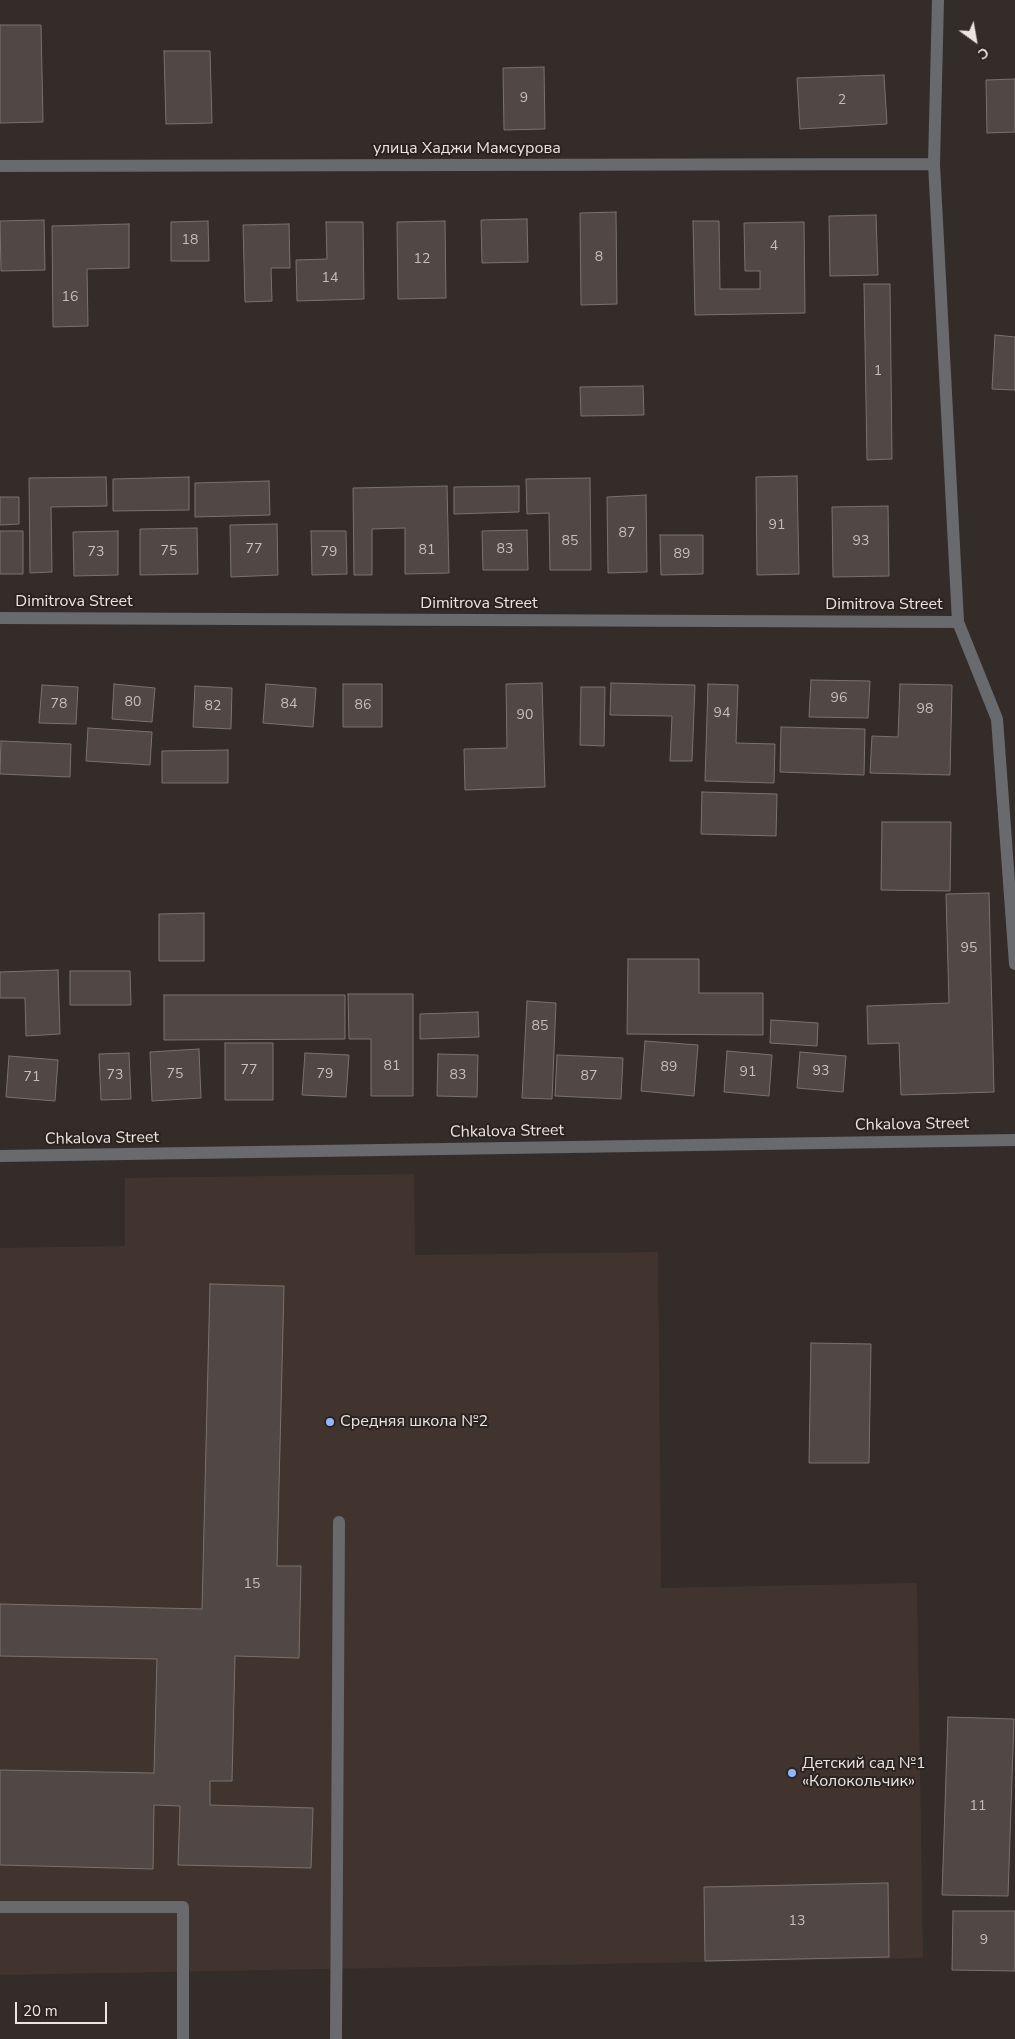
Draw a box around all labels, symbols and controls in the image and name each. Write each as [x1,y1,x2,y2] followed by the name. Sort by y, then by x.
[950,15,1000,65] north arrow
[974,43,992,64] text: С
[520,91,528,107] house number: 9
[838,93,846,109] house number: 2
[373,139,561,159] street label: улица Хаджи Мамсурова
[182,233,198,249] house number: 18
[770,239,778,255] house number: 4
[595,250,603,266] house number: 8
[414,252,430,268] house number: 12
[322,271,338,287] house number: 14
[62,290,78,306] house number: 16
[874,364,882,380] house number: 1
[769,518,785,534] house number: 91
[619,526,635,542] house number: 87
[562,534,578,550] house number: 85
[853,534,869,550] house number: 93
[246,542,262,558] house number: 77
[497,542,513,558] house number: 83
[419,543,435,559] house number: 81
[161,544,177,560] house number: 75
[88,545,104,561] house number: 73
[321,545,337,561] house number: 79
[674,547,690,563] house number: 89
[15,592,133,612] street label: Dimitrova Street
[420,594,538,614] street label: Dimitrova Street
[825,595,943,615] street label: Dimitrova Street
[831,691,847,707] house number: 96
[125,695,141,711] house number: 80
[51,697,67,713] house number: 78
[281,697,297,713] house number: 84
[355,698,371,714] house number: 86
[205,699,221,715] house number: 82
[917,702,933,718] house number: 98
[714,706,730,722] house number: 94
[517,708,533,724] house number: 90
[961,941,977,957] house number: 95
[532,1019,548,1035] house number: 85
[384,1059,400,1075] house number: 81
[661,1060,677,1076] house number: 89
[241,1063,257,1079] house number: 77
[813,1064,829,1080] house number: 93
[740,1065,756,1081] house number: 91
[167,1067,183,1083] house number: 75
[317,1067,333,1083] house number: 79
[107,1068,123,1084] house number: 73
[450,1068,466,1084] house number: 83
[581,1069,597,1085] house number: 87
[24,1070,40,1086] house number: 71
[855,1114,969,1136] street label: Chkalova Street
[450,1121,564,1143] street label: Chkalova Street
[45,1128,159,1150] street label: Chkalova Street
[340,1412,488,1432] place label: Средняя школа №2
[324,1416,336,1428] marker: Средняя школа №2
[244,1577,260,1593] house number: 15
[802,1754,926,1792] place label: Детский сад №1 «Колокольчик»
[786,1767,798,1779] marker: Детский сад №1 «Колокольчик»
[970,1799,986,1815] house number: 11
[789,1914,805,1930] house number: 13
[980,1933,988,1949] house number: 9
[18,1992,110,2024] scale bar
[23,2001,58,2021] text: 20 m

